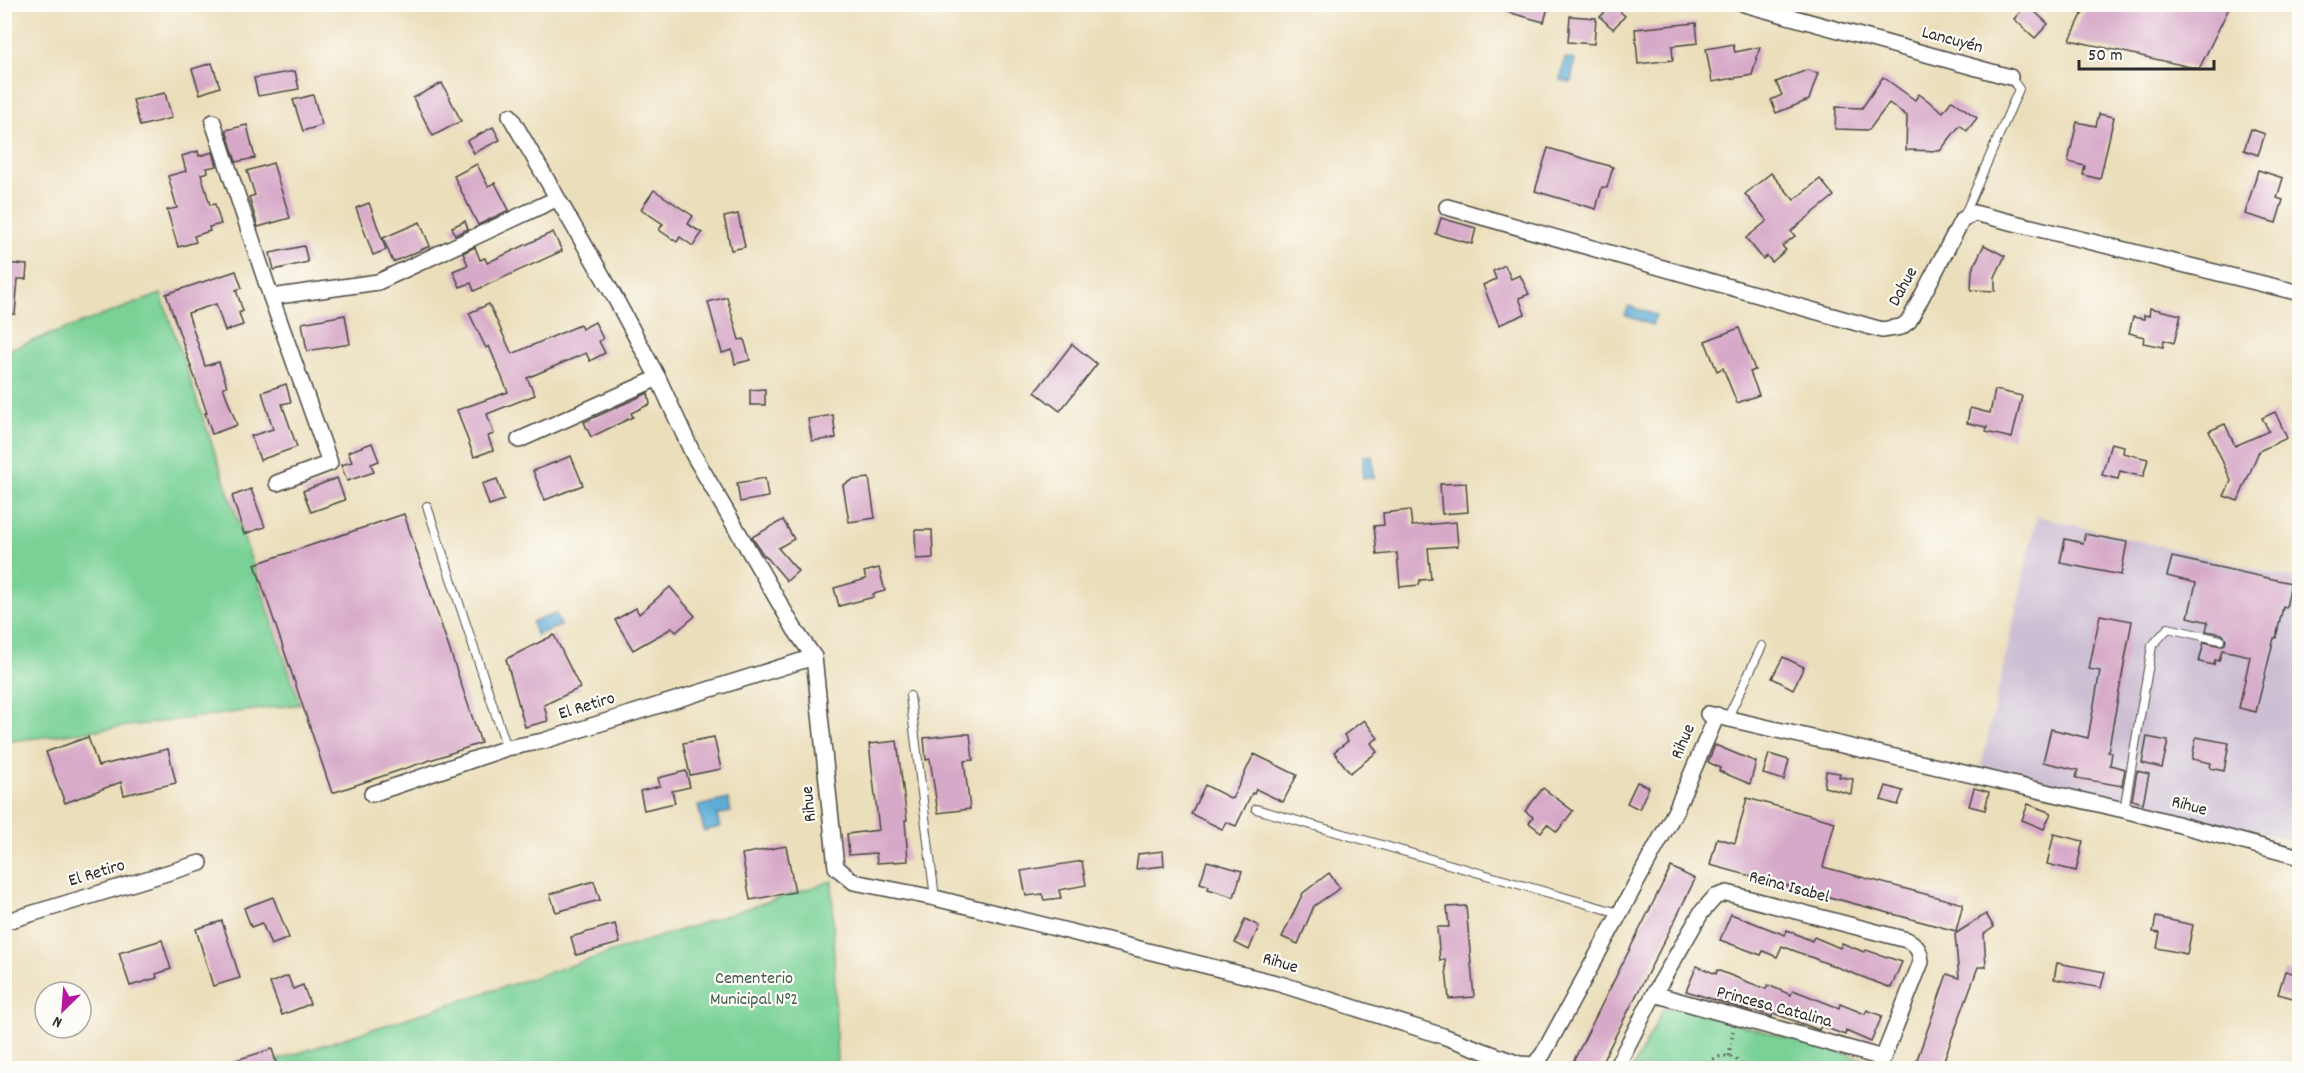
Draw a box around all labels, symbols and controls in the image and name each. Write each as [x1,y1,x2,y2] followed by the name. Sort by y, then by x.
[1919,21,1985,61] street label: Lancuyén
[2079,33,2214,71] scale bar
[2088,44,2123,69] text: 50 m
[1883,263,1925,311] street label: Dahue
[556,687,618,727] street label: El Retiro
[1665,720,1703,763] street label: Rihue
[796,785,824,823] street label: Rihue
[2168,790,2210,824] street label: Rihue
[66,854,128,894] street label: El Retiro
[1746,865,1833,911] street label: Reina Isabel
[1259,947,1301,981] street label: Rihue
[710,967,798,1013] park label: Cementerio Municipal N°2
[33,980,93,1040] north arrow
[1714,981,1835,1036] street label: Princesa Catalina
[49,1009,66,1033] text: N

